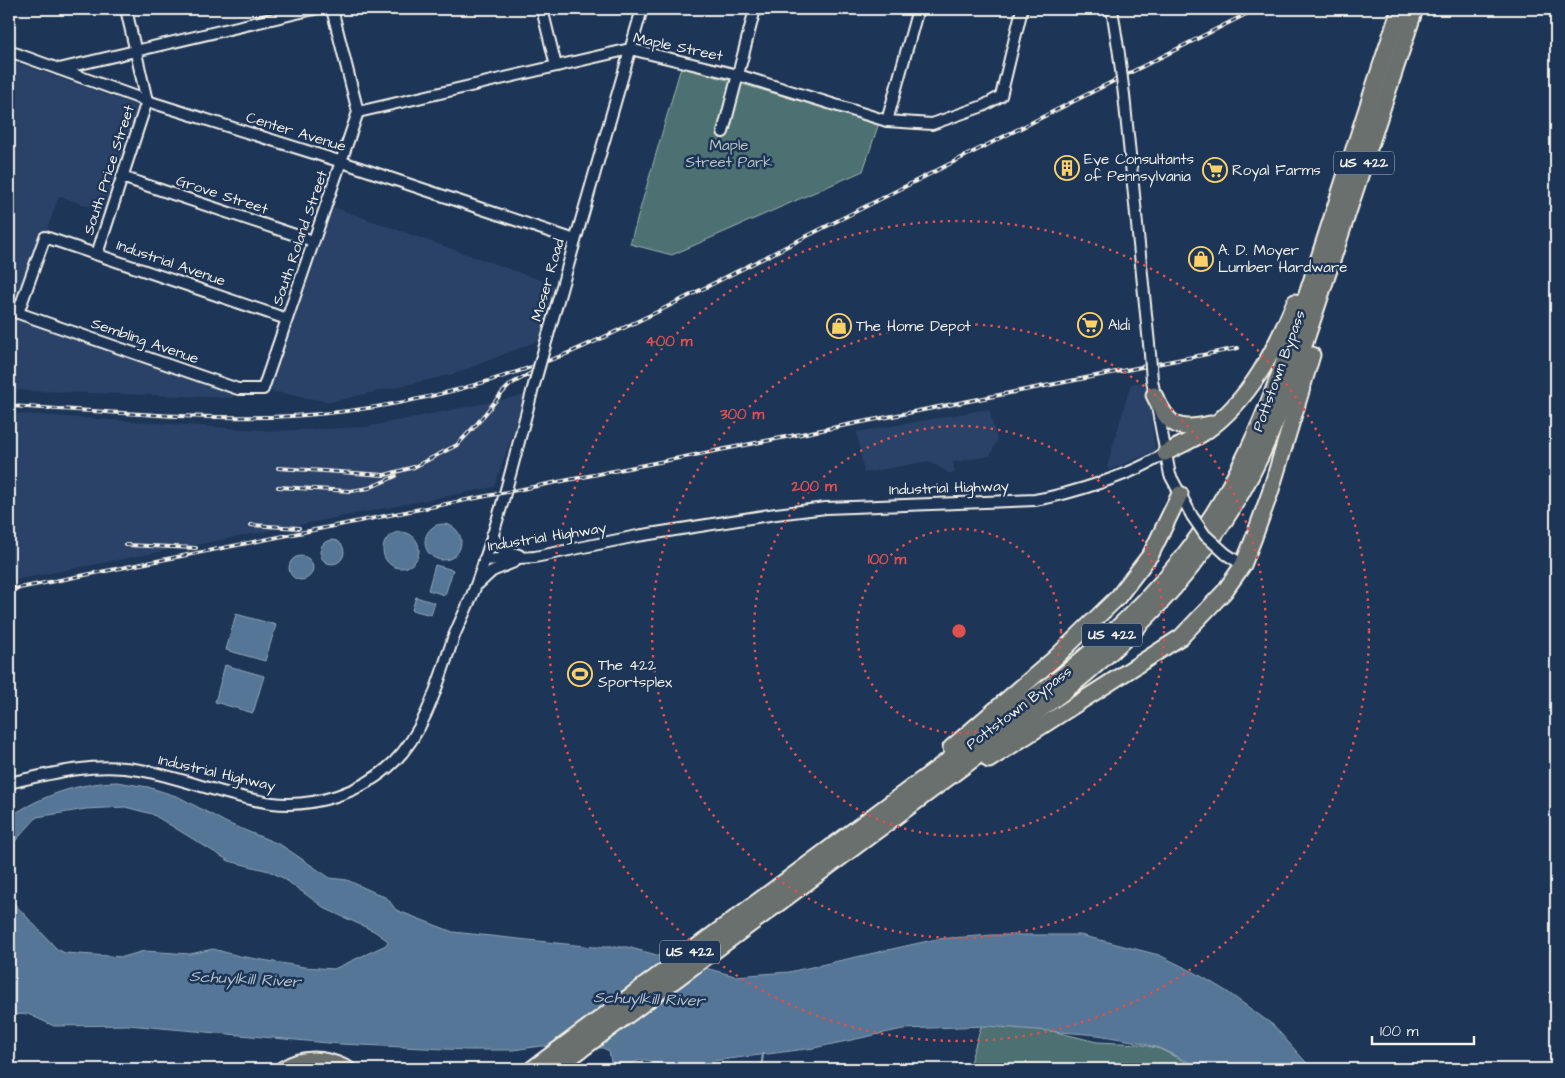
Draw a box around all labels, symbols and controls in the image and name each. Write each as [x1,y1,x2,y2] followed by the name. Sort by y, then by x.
[631,27,725,67] street label: Maple Street
[78,102,140,238] street label: South Price Street
[243,107,349,157] street label: Center Avenue
[686,135,772,173] park label: Maple Street Park
[1084,149,1195,188] place label: Eye Consultants of Pennsylvania
[1334,152,1394,174] road number: US 422
[1054,155,1080,181] building icon: Eye Consultants of Pennsylvania
[1202,157,1228,183] supermarket icon: Royal Farms
[1232,160,1321,182] place label: Royal Farms
[267,168,333,308] street label: South Roland Street
[173,170,271,220] street label: Grove Street
[114,235,228,291] street label: Industrial Avenue
[526,236,570,324] street label: Moser Road
[1218,240,1347,278] place label: A. D. Moyer Lumber Hardware
[1188,246,1214,272] shop icon: A. D. Moyer Lumber Hardware
[1247,307,1312,435] street label: Pottstown Bypass
[1077,312,1103,338] supermarket icon: Aldi
[88,313,202,370] street label: Sembling Avenue
[826,313,852,339] shop icon: The Home Depot
[1108,315,1131,336] place label: Aldi
[856,316,971,337] place label: The Home Depot
[646,331,693,352] text: 400 m
[719,404,764,425] text: 300 m
[889,475,1009,502] street label: Industrial Highway
[790,476,837,497] text: 200 m
[486,517,608,558] street label: Industrial Highway
[868,549,907,570] text: 100 m
[950,622,968,640] centre of rings
[1082,624,1142,646] road number: US 422
[598,655,673,693] place label: The 422 Sportsplex
[567,661,593,687] sports icon: The 422 Sportsplex
[962,661,1077,756] street label: Pottstown Bypass
[156,749,278,798] street label: Industrial Highway
[660,940,720,964] road number: US 422
[189,965,303,994] water label: Schuylkill River
[593,986,707,1013] water label: Schuylkill River
[1372,1013,1475,1045] scale bar
[1380,1021,1419,1042] text: 100 m

